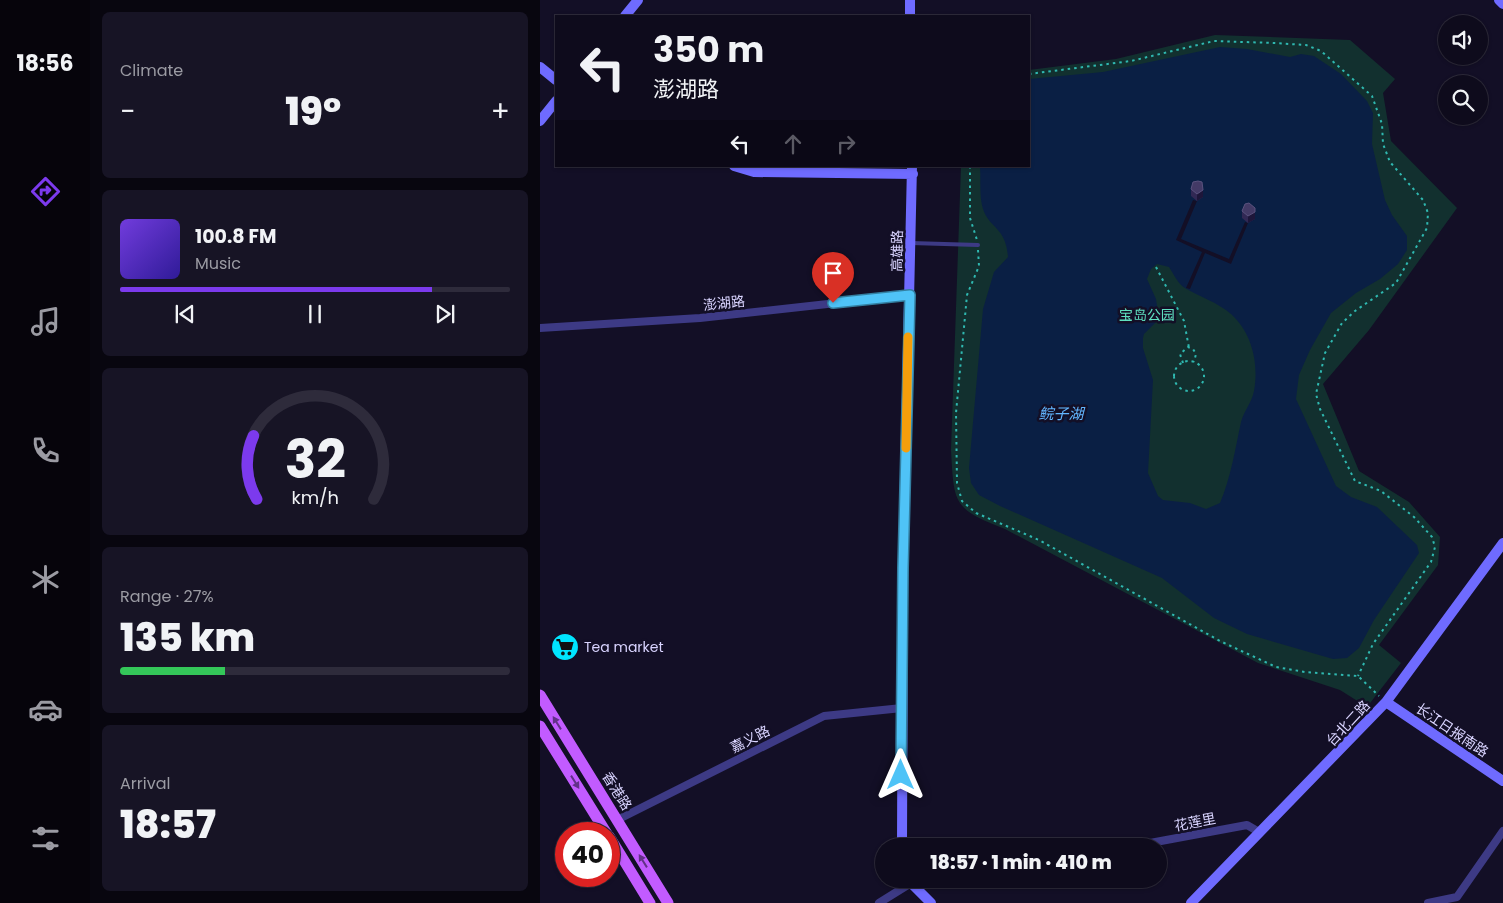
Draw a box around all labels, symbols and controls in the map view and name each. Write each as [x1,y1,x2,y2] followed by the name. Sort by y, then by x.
[1438,15,1488,125] map controls
[1438,15,1488,65] button: sound
[653,25,764,74] text: 350 m
[570,35,635,100] icon: left
[16,48,74,79] text: 18:56
[120,59,183,82] text: Climate
[653,74,719,105] text: 澎湖路
[1438,75,1488,125] button: search
[285,85,341,138] text: 19°
[120,92,135,131] text: −
[491,92,510,131] text: +
[726,130,754,158] icon: left
[779,130,807,158] icon: ahead
[832,130,860,158] icon: right
[28,174,63,209] icon: directions
[195,223,276,250] text: 100.8 FM
[887,230,907,272] street label: 高雄路
[195,252,241,275] text: Music
[812,252,854,303] pin
[819,259,847,287] icon: arrive
[702,291,746,315] street label: 澎湖路
[171,300,199,328] icon: previous
[301,300,329,328] icon: pause
[431,300,459,328] icon: next
[28,304,63,339] icon: music
[1119,305,1175,325] park label: 宝岛公园
[1038,403,1085,424] water label: 鲩子湖
[284,423,346,496] text: 32
[28,433,63,468] icon: phone
[291,485,339,510] text: km/h
[28,562,63,597] icon: climate
[120,585,214,608] text: Range · 27%
[120,611,255,664] text: 135 km
[550,632,580,662] supermarket icon: Tea market
[584,637,664,657] place label: Tea market
[28,692,63,727] icon: car
[1322,696,1374,750] street label: 台北二路
[1412,698,1492,762] street label: 长江日报南路
[553,717,562,730] one-way arrow
[727,721,773,757] street label: 嘉义路
[874,748,926,800] position arrow
[597,768,637,814] street label: 香港路
[120,772,170,795] text: Arrival
[570,776,580,789] one-way arrow
[120,798,216,851] text: 18:57
[1172,808,1218,836] street label: 花莲里
[28,821,63,856] icon: filters
[555,822,620,887] speed limit sign: 40
[930,849,1112,876] text: 18:57 · 1 min · 410 m
[638,855,647,868] one-way arrow

